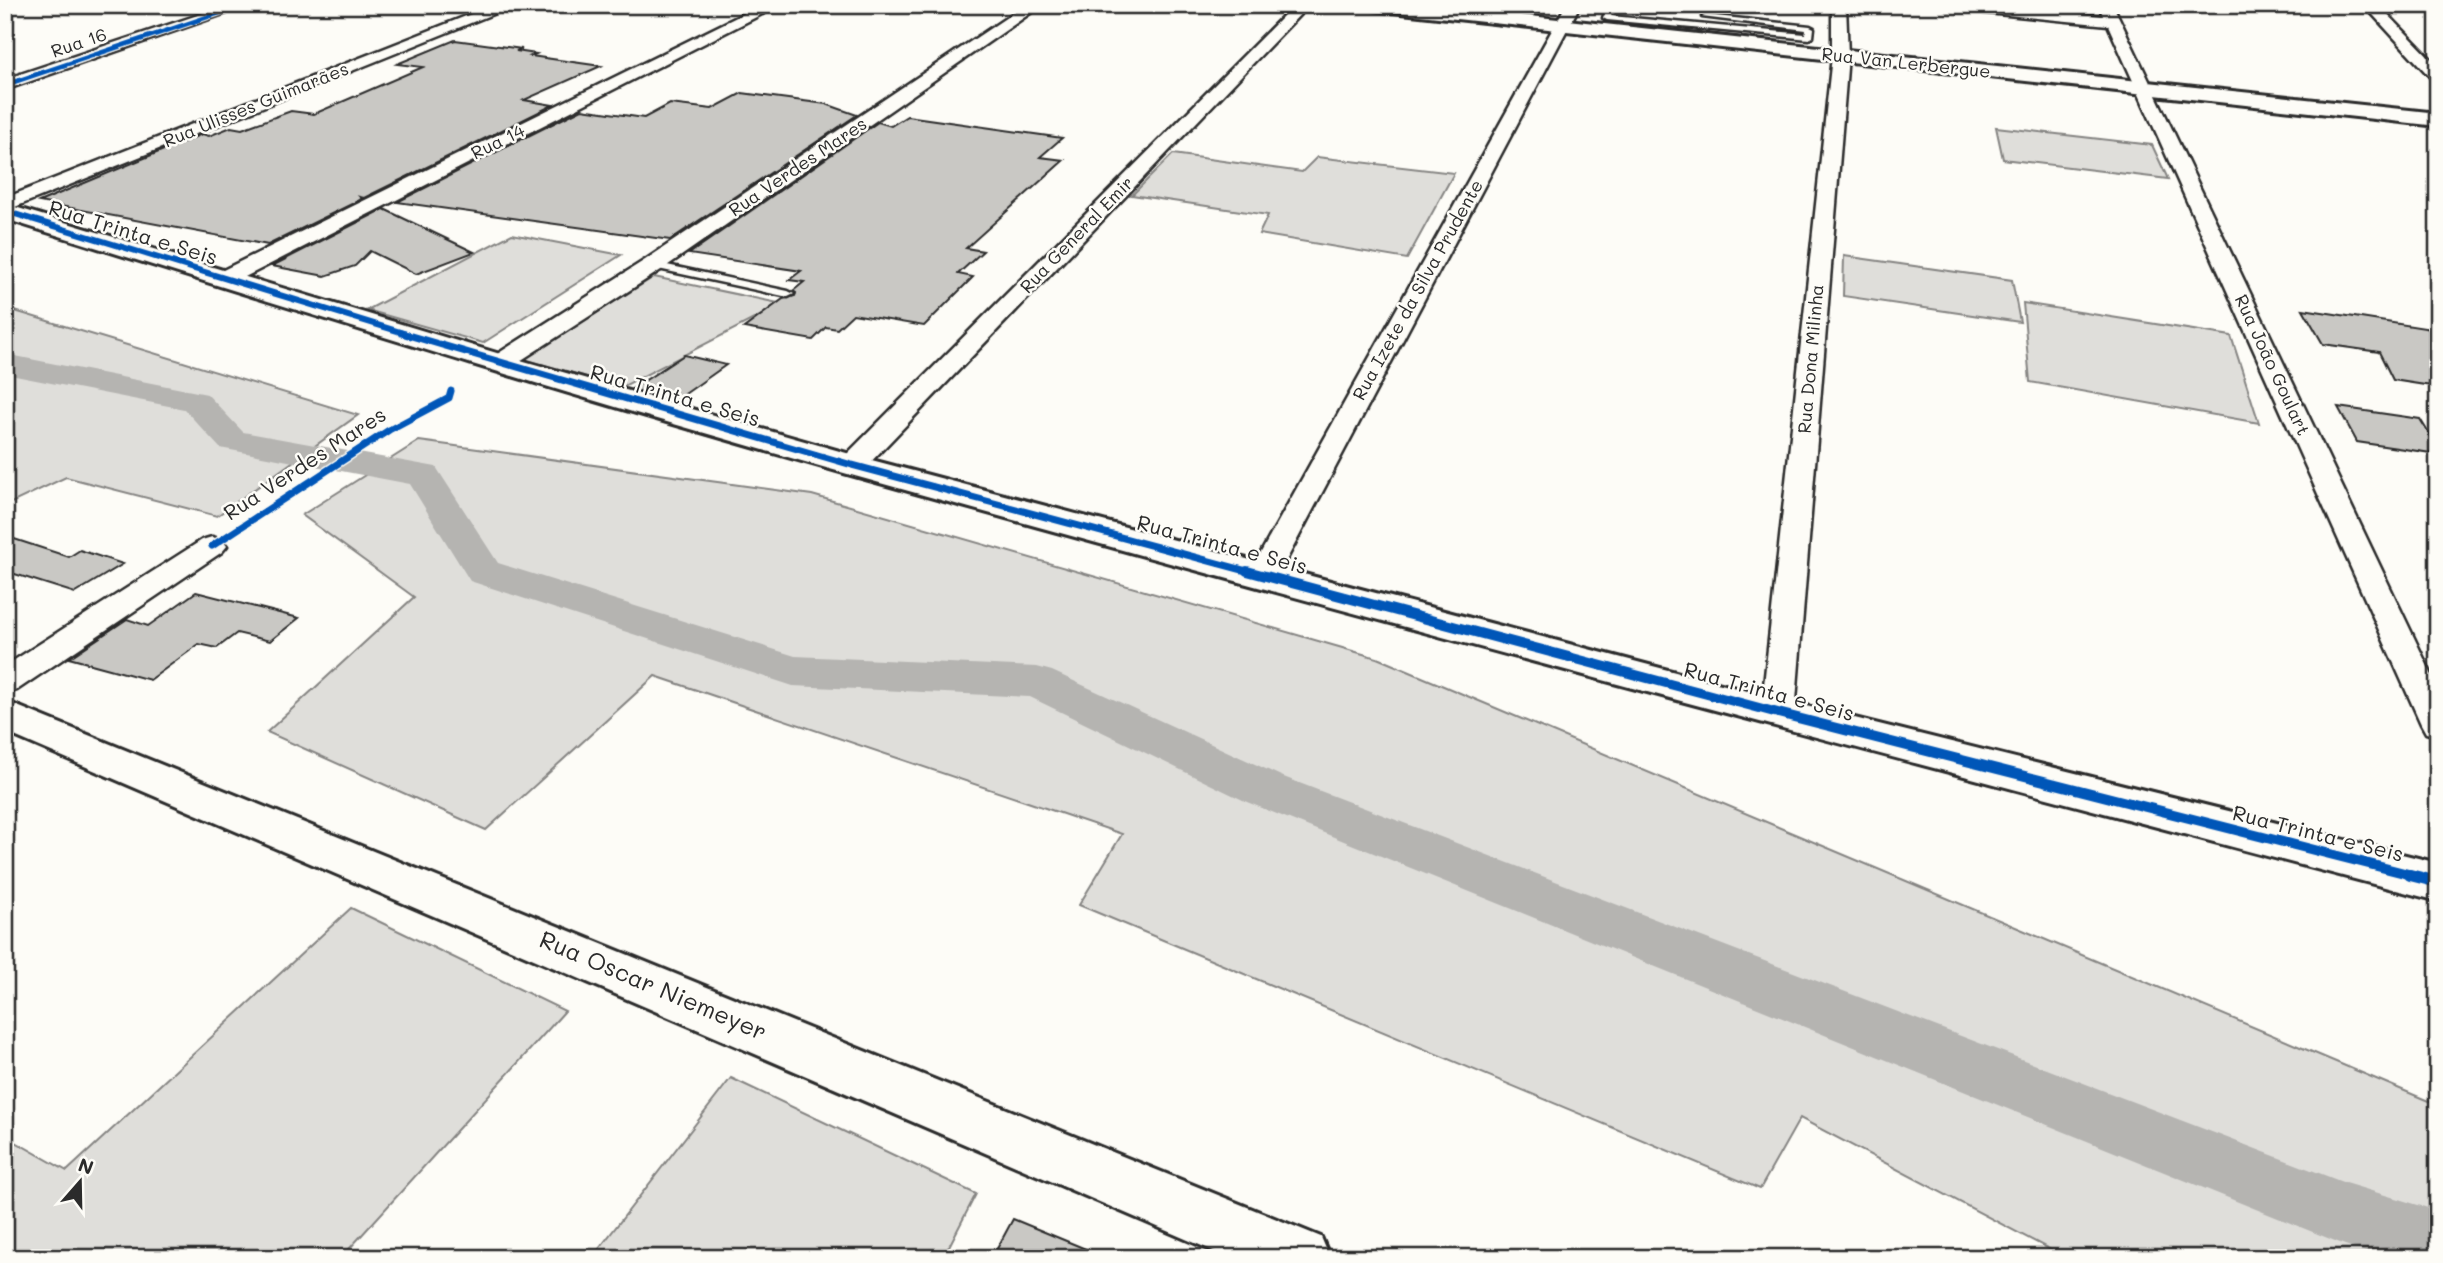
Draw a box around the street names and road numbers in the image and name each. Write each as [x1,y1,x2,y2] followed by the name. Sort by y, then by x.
[48,21,110,63] street label: Rua 16
[1821,41,1992,83] street label: Rua Van Lerbergue
[159,56,352,152] street label: Rua Ulisses Guimarães
[724,111,871,221] street label: Rua Verdes Mares
[467,118,529,164] street label: Rua 14
[1014,171,1138,298] street label: Rua General Emir
[1346,175,1488,404] street label: Rua Izete da Silva Prudente
[46,193,221,270] street label: Rua Trinta e Seis
[1792,283,1828,434] street label: Rua Dona Milinha
[2230,290,2316,439] street label: Rua João Goulart
[587,357,763,432] street label: Rua Trinta e Seis
[218,400,391,525] street label: Rua Verdes Mares
[1134,508,1311,579] street label: Rua Trinta e Seis
[1681,655,1858,726] street label: Rua Trinta e Seis
[2230,798,2407,867] street label: Rua Trinta e Seis
[535,923,772,1047] street label: Rua Oscar Niemeyer

